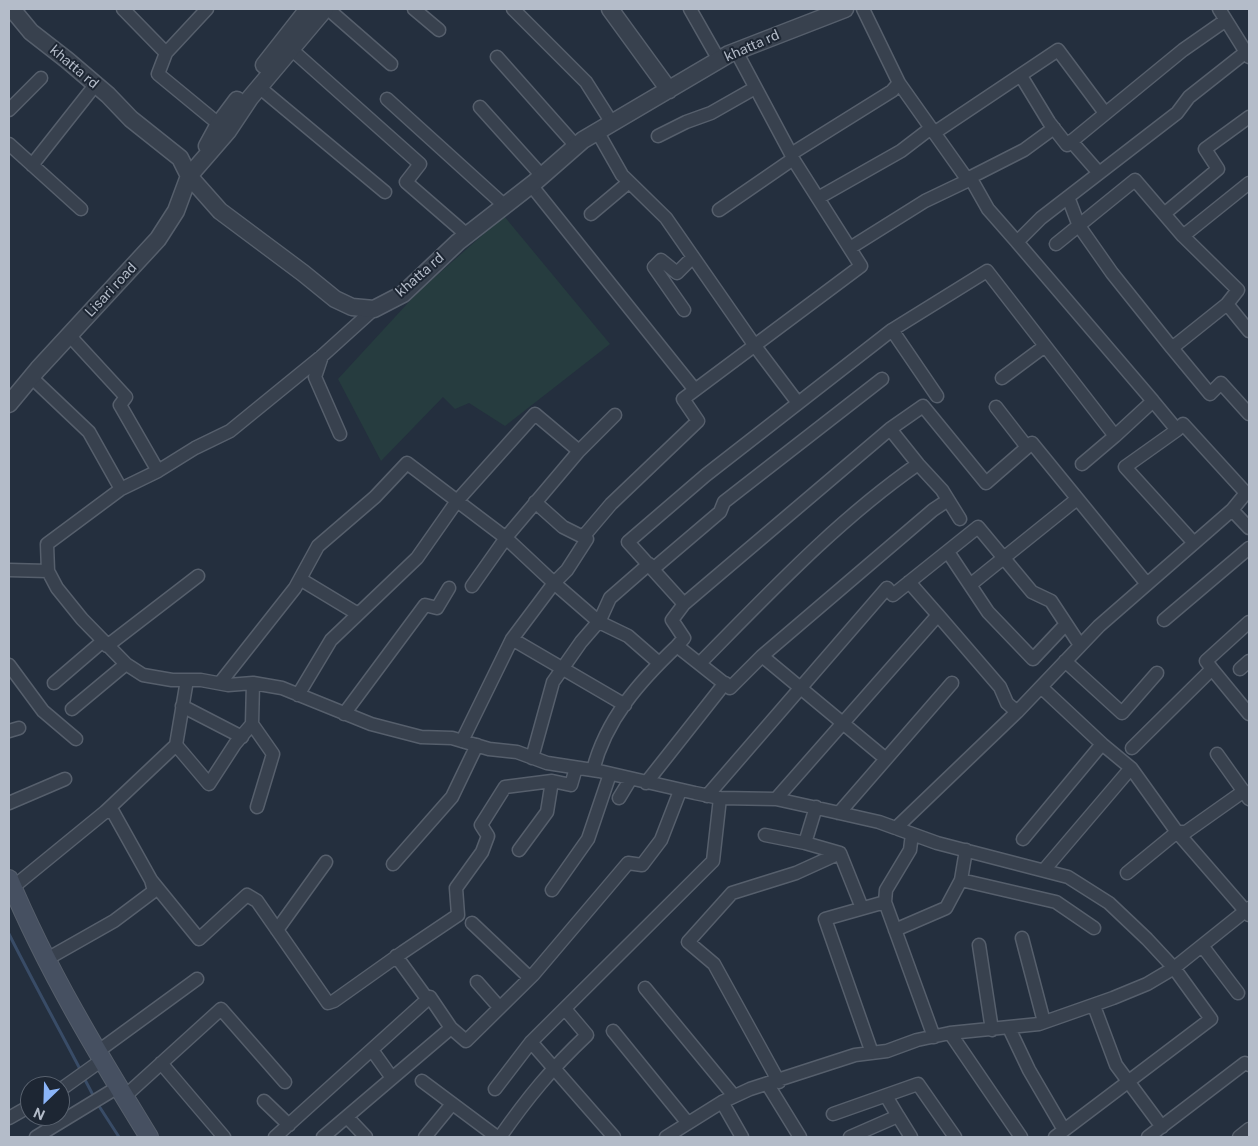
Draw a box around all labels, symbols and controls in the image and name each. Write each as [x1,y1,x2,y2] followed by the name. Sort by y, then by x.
[722,26,782,66] street label: khatta rd
[46,42,102,92] street label: khatta rd
[392,250,448,300] street label: khatta rd
[82,259,140,321] street label: Lisari road
[20,1076,70,1126] north arrow
[31,1104,48,1123] text: N

